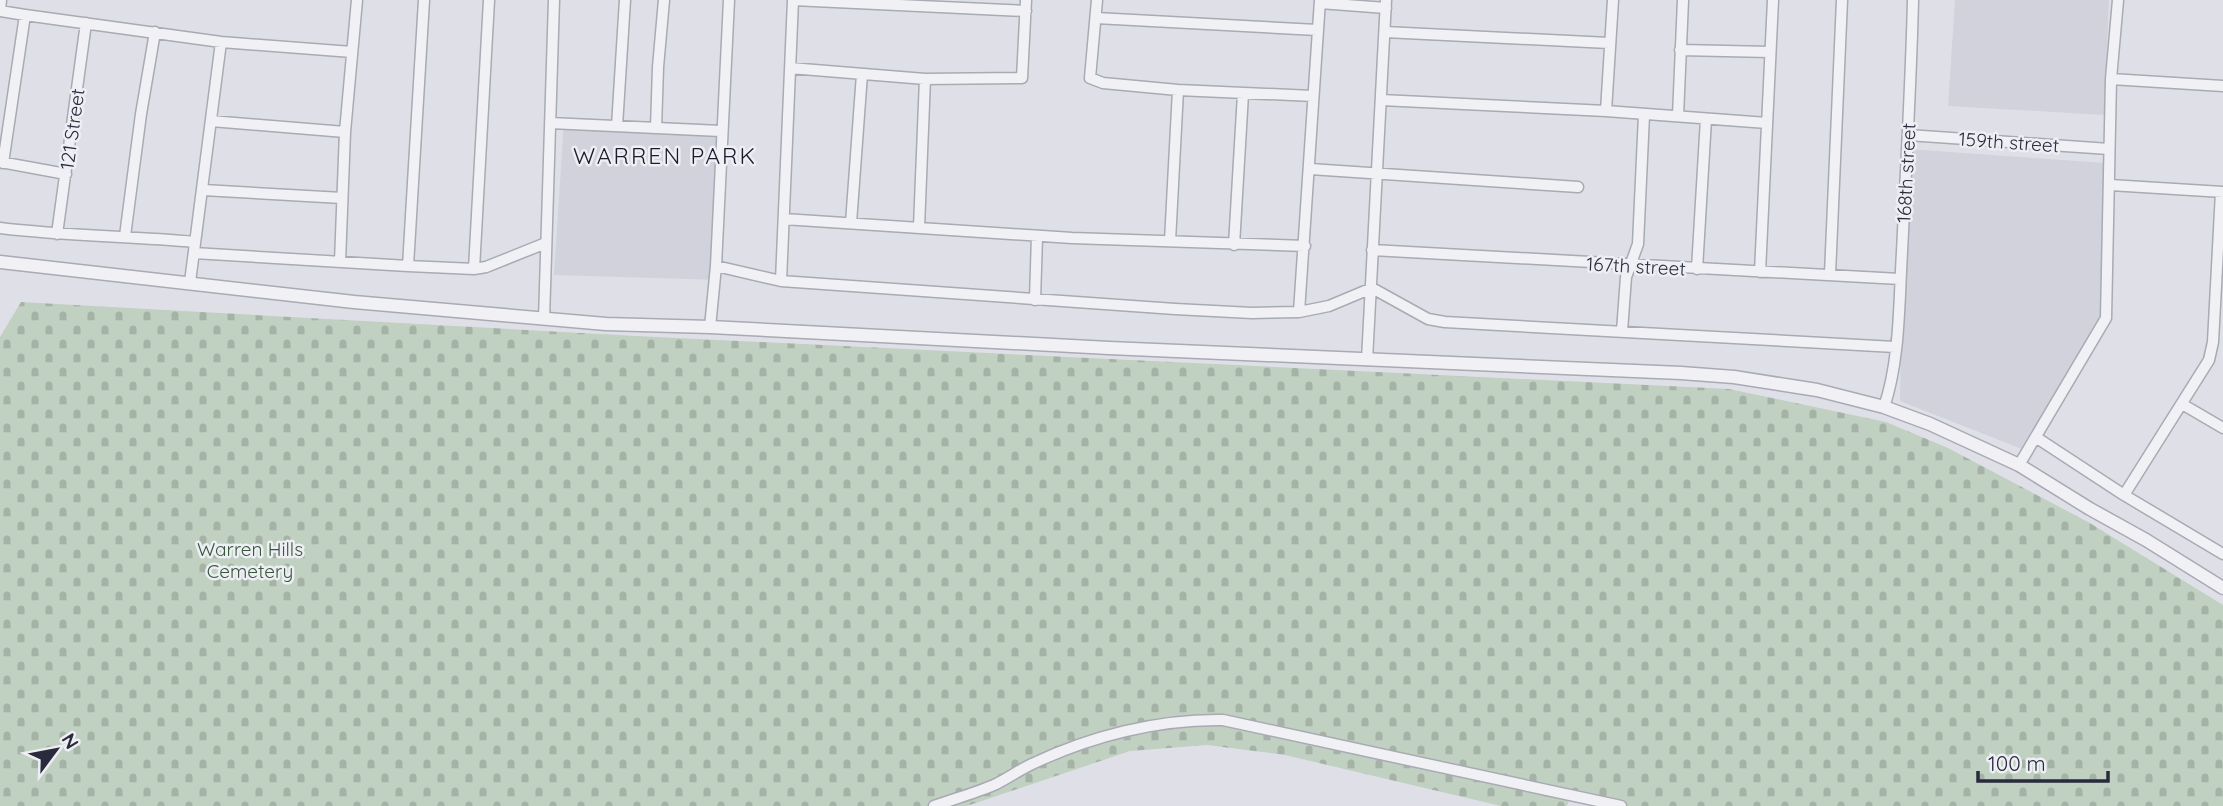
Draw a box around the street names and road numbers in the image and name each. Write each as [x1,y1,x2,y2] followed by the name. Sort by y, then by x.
[54,87,90,171] street label: 121 Street
[1891,122,1921,224] street label: 168th street
[1958,127,2060,157] street label: 159th street
[1586,251,1686,281] street label: 167th street

